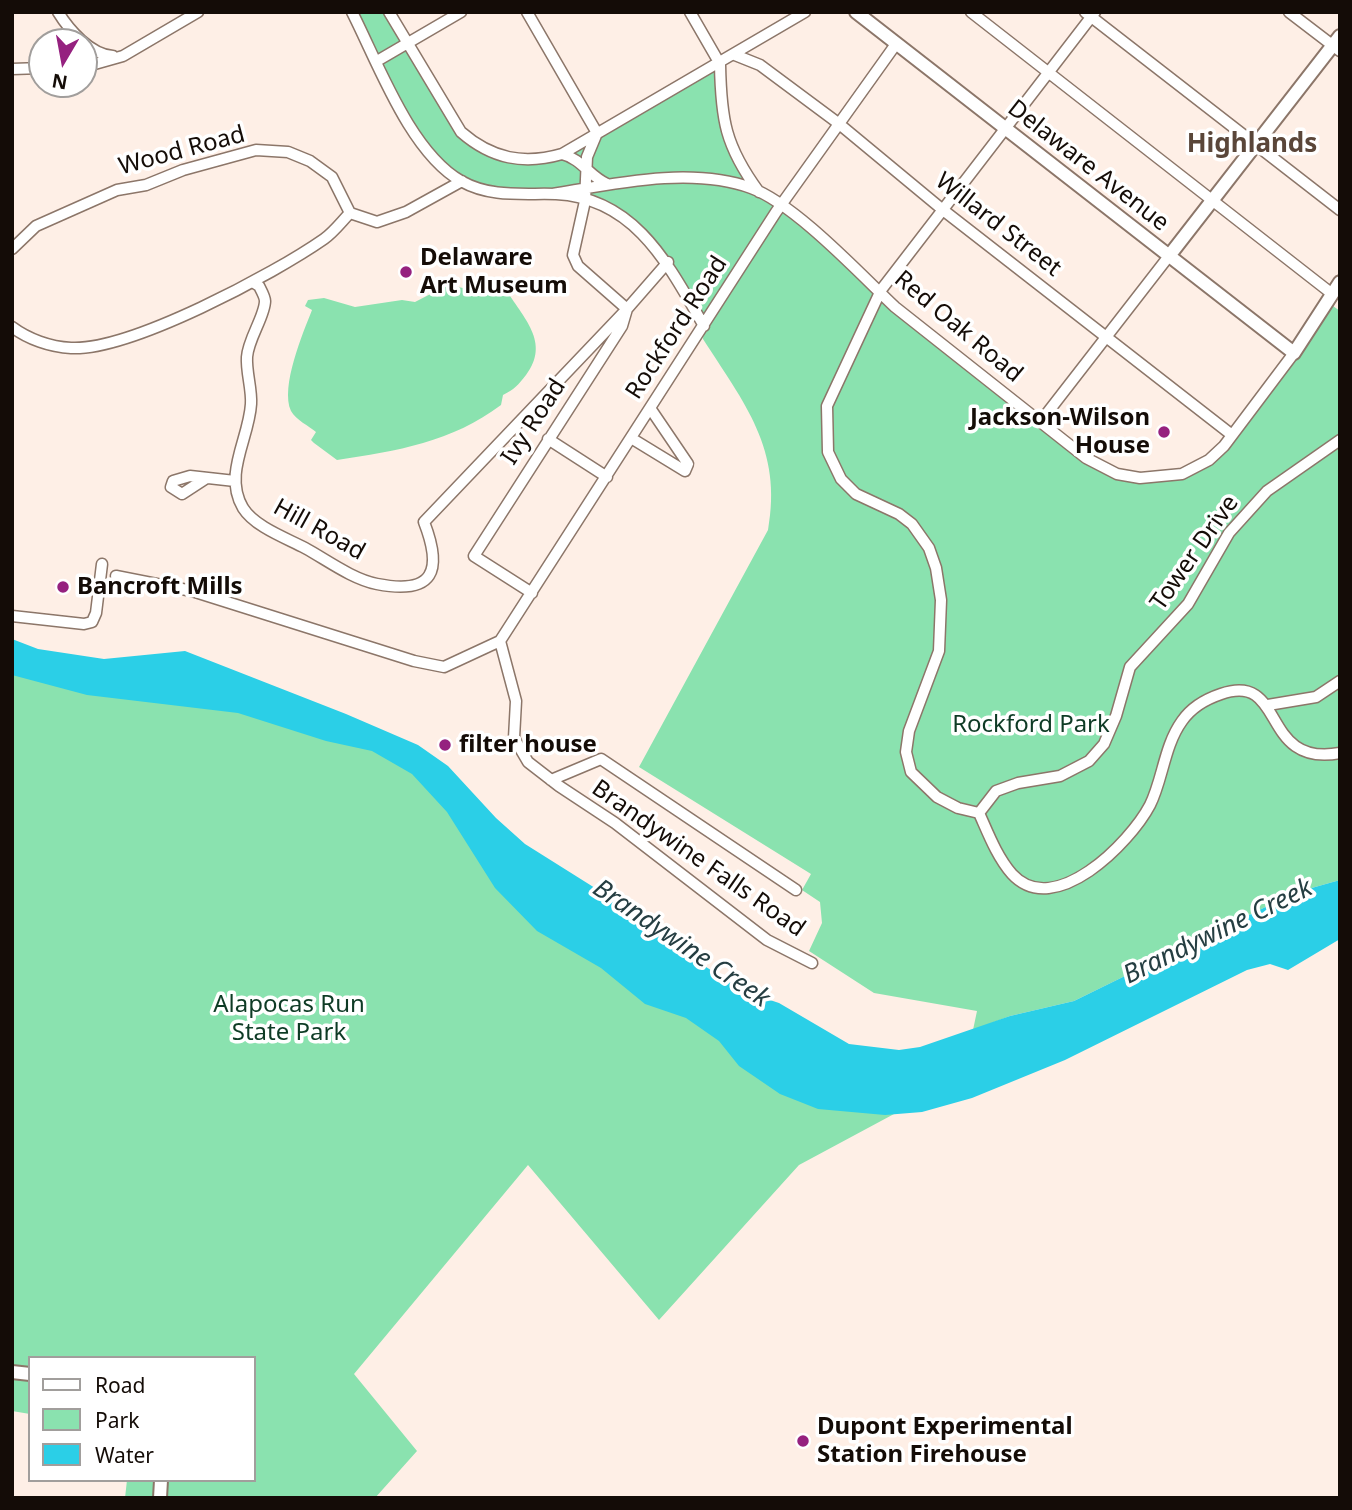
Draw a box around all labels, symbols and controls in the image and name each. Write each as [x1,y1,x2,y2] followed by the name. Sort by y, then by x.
[28,28,98,98] north arrow
[50,68,70,96] text: N
[1002,94,1174,238] street label: Delaware Avenue
[116,120,248,182] street label: Wood Road
[1187,129,1317,161] district label: Highlands
[929,167,1067,283] street label: Willard Street
[420,244,568,300] place label: Delaware Art Museum
[620,251,734,405] street label: Rockford Road
[398,264,414,280] marker: Delaware Art Museum
[888,265,1028,389] street label: Red Oak Road
[496,374,572,470] street label: Ivy Road
[970,404,1150,460] place label: Jackson-Wilson House
[1156,424,1172,440] marker: Jackson-Wilson House
[1145,490,1245,616] street label: Tower Drive
[268,493,370,567] street label: Hill Road
[77,573,243,601] place label: Bancroft Mills
[55,579,71,595] marker: Bancroft Mills
[952,711,1110,739] park label: Rockford Park
[459,731,597,759] place label: filter house
[437,737,453,753] marker: filter house
[586,774,810,944] street label: Brandywine Falls Road
[587,873,775,1015] water label: Brandywine Creek
[1118,873,1318,991] water label: Brandywine Creek
[213,991,365,1047] park label: Alapocas Run State Park
[28,1356,256,1482] legend
[95,1371,145,1399] text: Road
[95,1406,139,1434] text: Park
[817,1413,1073,1469] place label: Dupont Experimental Station Firehouse
[795,1433,811,1449] marker: Dupont Experimental Station Firehouse
[95,1441,154,1469] text: Water

